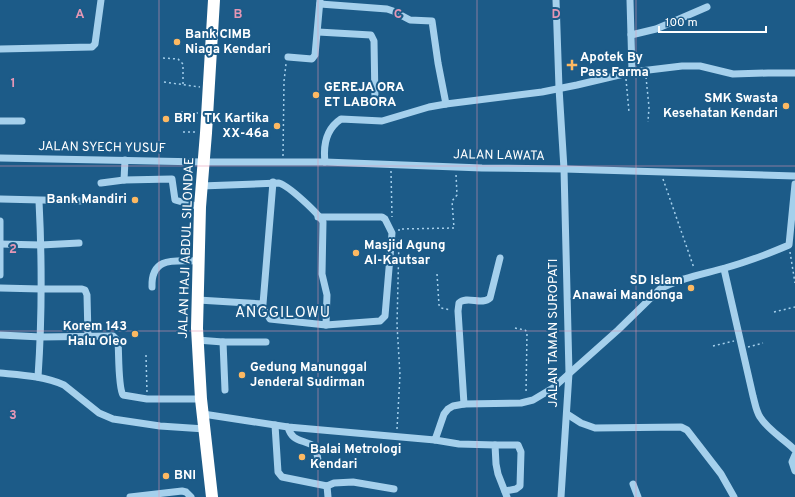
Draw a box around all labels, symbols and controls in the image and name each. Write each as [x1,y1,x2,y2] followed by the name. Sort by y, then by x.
[75,7,85,23] text: A
[234,7,243,23] text: B
[394,7,402,23] text: C
[551,7,561,23] text: D
[659,8,766,34] scale bar
[665,15,698,31] text: 100 m
[185,27,271,58] place label: Bank CIMB Niaga Kendari
[172,37,182,47] marker: Bank CIMB Niaga Kendari
[580,50,649,81] place label: Apotek By Pass Farma
[567,60,577,70] marker: Apotek By Pass Farma
[10,76,16,92] text: 1
[324,80,404,111] place label: GEREJA ORA ET LABORA
[311,90,321,100] marker: GEREJA ORA ET LABORA
[663,91,778,122] place label: SMK Swasta Kesehatan Kendari
[781,101,791,111] marker: SMK Swasta Kesehatan Kendari
[174,111,196,127] place label: BRI
[204,111,269,142] place label: TK Kartika XX-46a
[161,114,171,124] marker: BRI
[272,121,282,131] marker: TK Kartika XX-46a
[38,139,166,157] street label: JALAN SYECH YUSUF
[453,147,545,165] street label: JALAN LAWATA
[176,157,198,339] street label: JALAN HAJI ABDUL SILONDAE
[47,192,127,208] place label: Bank Mandiri
[130,195,140,205] marker: Bank Mandiri
[364,238,445,269] place label: Masjid Agung Al-Kautsar
[9,242,17,258] text: 2
[351,248,361,258] marker: Masjid Agung Al-Kautsar
[546,259,562,407] street label: JALAN TAMAN SUROPATI
[572,273,683,304] place label: SD Islam Anawai Mandonga
[686,283,696,293] marker: SD Islam Anawai Mandonga
[235,304,331,323] district label: ANGGILOWU
[63,319,127,350] place label: Korem 143 Halu Oleo
[130,329,140,339] marker: Korem 143 Halu Oleo
[250,360,367,391] place label: Gedung Manunggal Jenderal Sudirman
[237,370,247,380] marker: Gedung Manunggal Jenderal Sudirman
[9,408,17,424] text: 3
[310,442,401,473] place label: Balai Metrologi Kendari
[297,452,307,462] marker: Balai Metrologi Kendari
[174,468,196,484] place label: BNI
[161,471,171,481] marker: BNI

